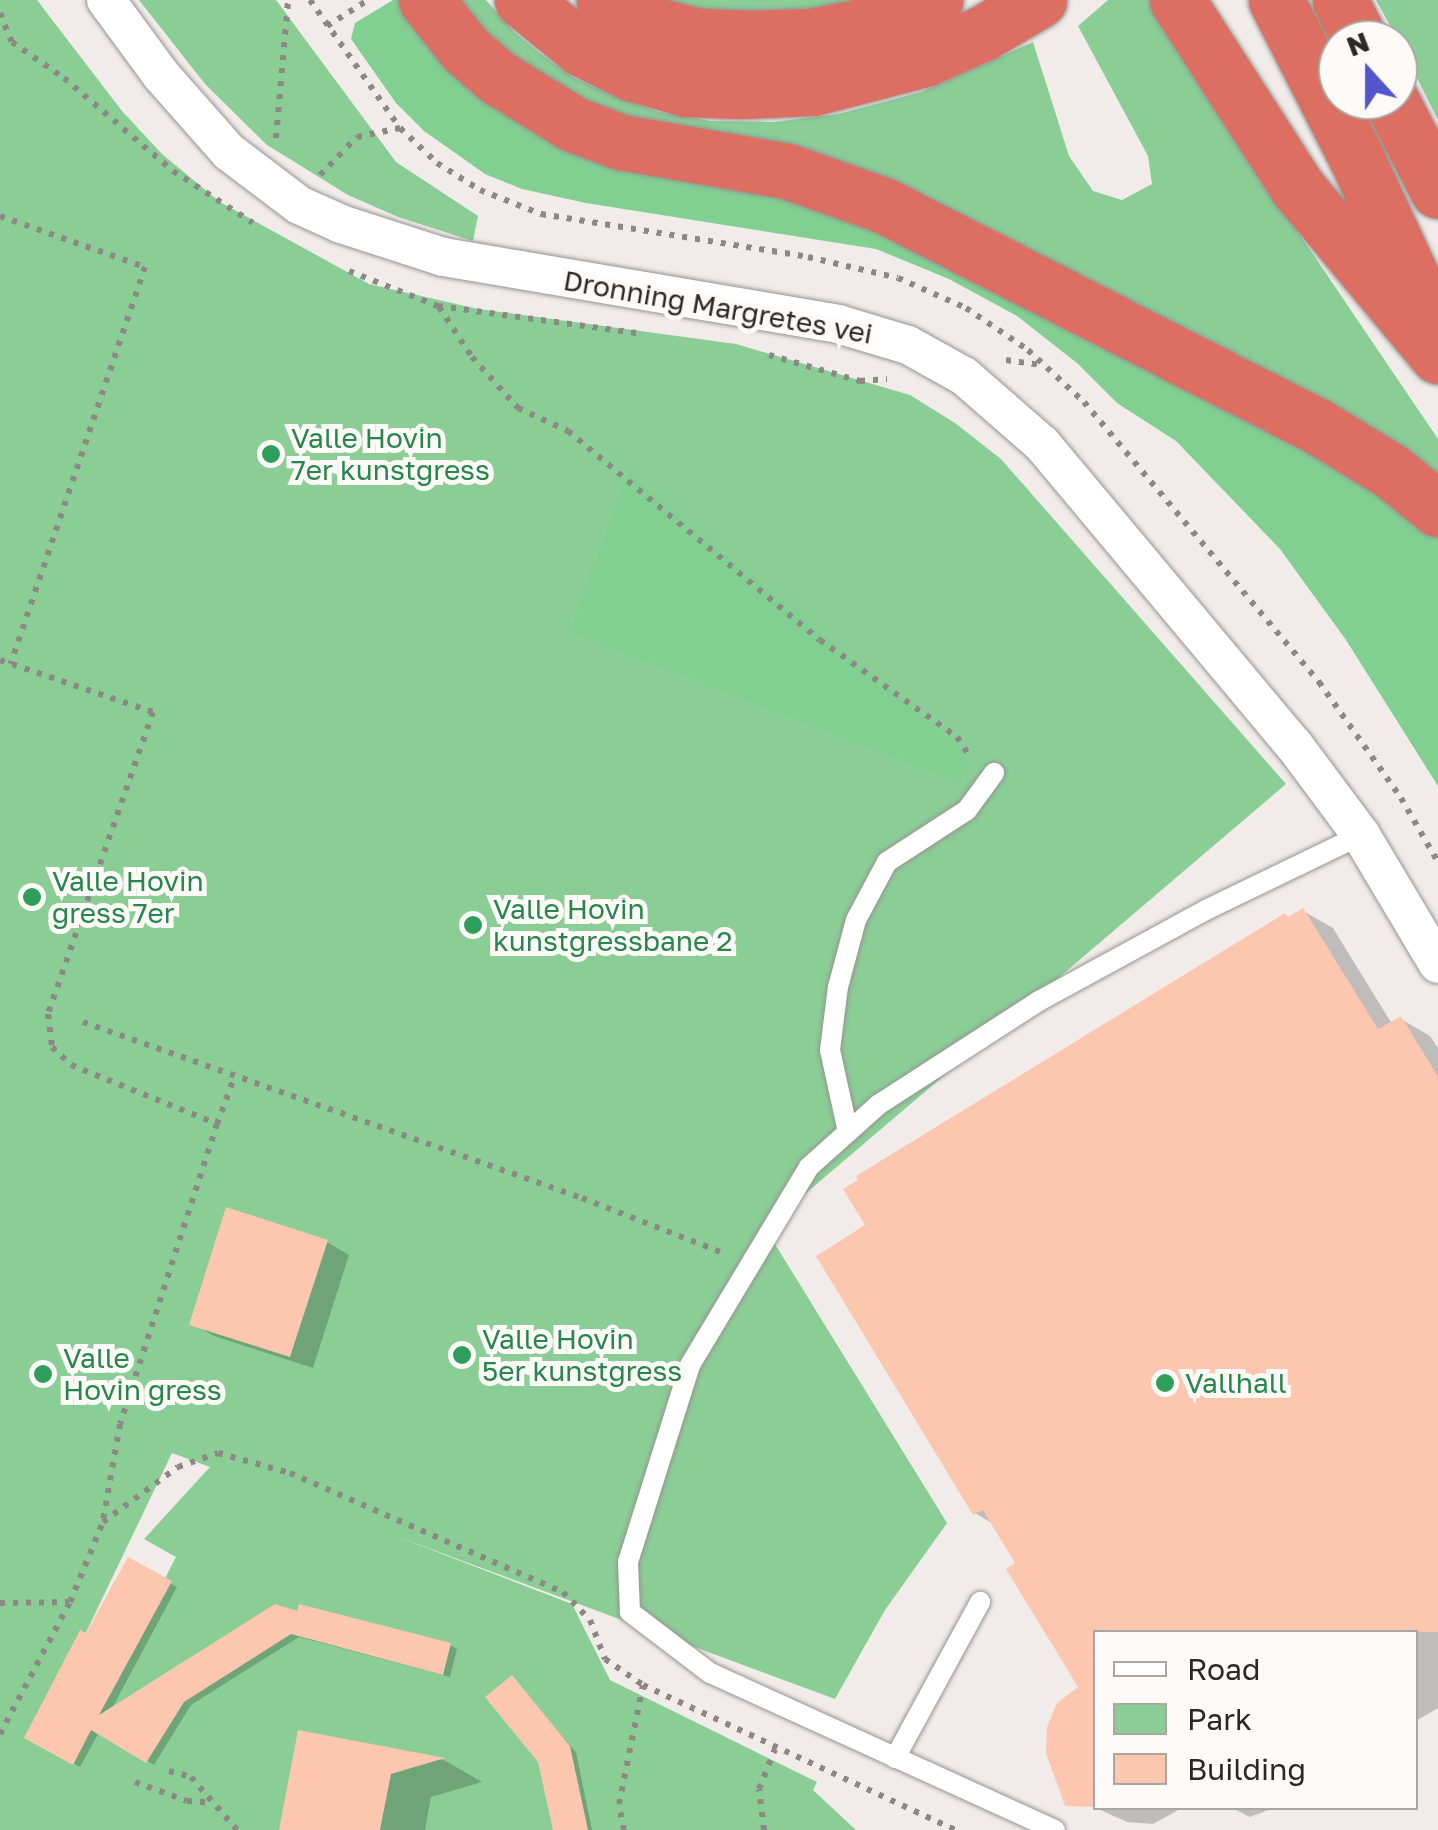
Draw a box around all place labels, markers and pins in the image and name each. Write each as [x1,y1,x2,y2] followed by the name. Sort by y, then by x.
[291,421,490,487] place label: Valle Hovin 7er kunstgress
[260,443,282,465] marker: Valle Hovin 7er kunstgress
[52,864,204,930] place label: Valle Hovin gress 7er
[21,886,43,908] marker: Valle Hovin gress 7er
[493,892,733,958] place label: Valle Hovin kunstgressbane 2
[462,914,484,936] marker: Valle Hovin kunstgressbane 2
[482,1322,682,1388] place label: Valle Hovin 5er kunstgress
[63,1341,222,1407] place label: Valle Hovin gress
[451,1344,473,1366] marker: Valle Hovin 5er kunstgress
[32,1363,54,1385] marker: Valle Hovin gress
[1185,1366,1287,1400] place label: Vallhall
[1154,1372,1176,1394] marker: Vallhall

